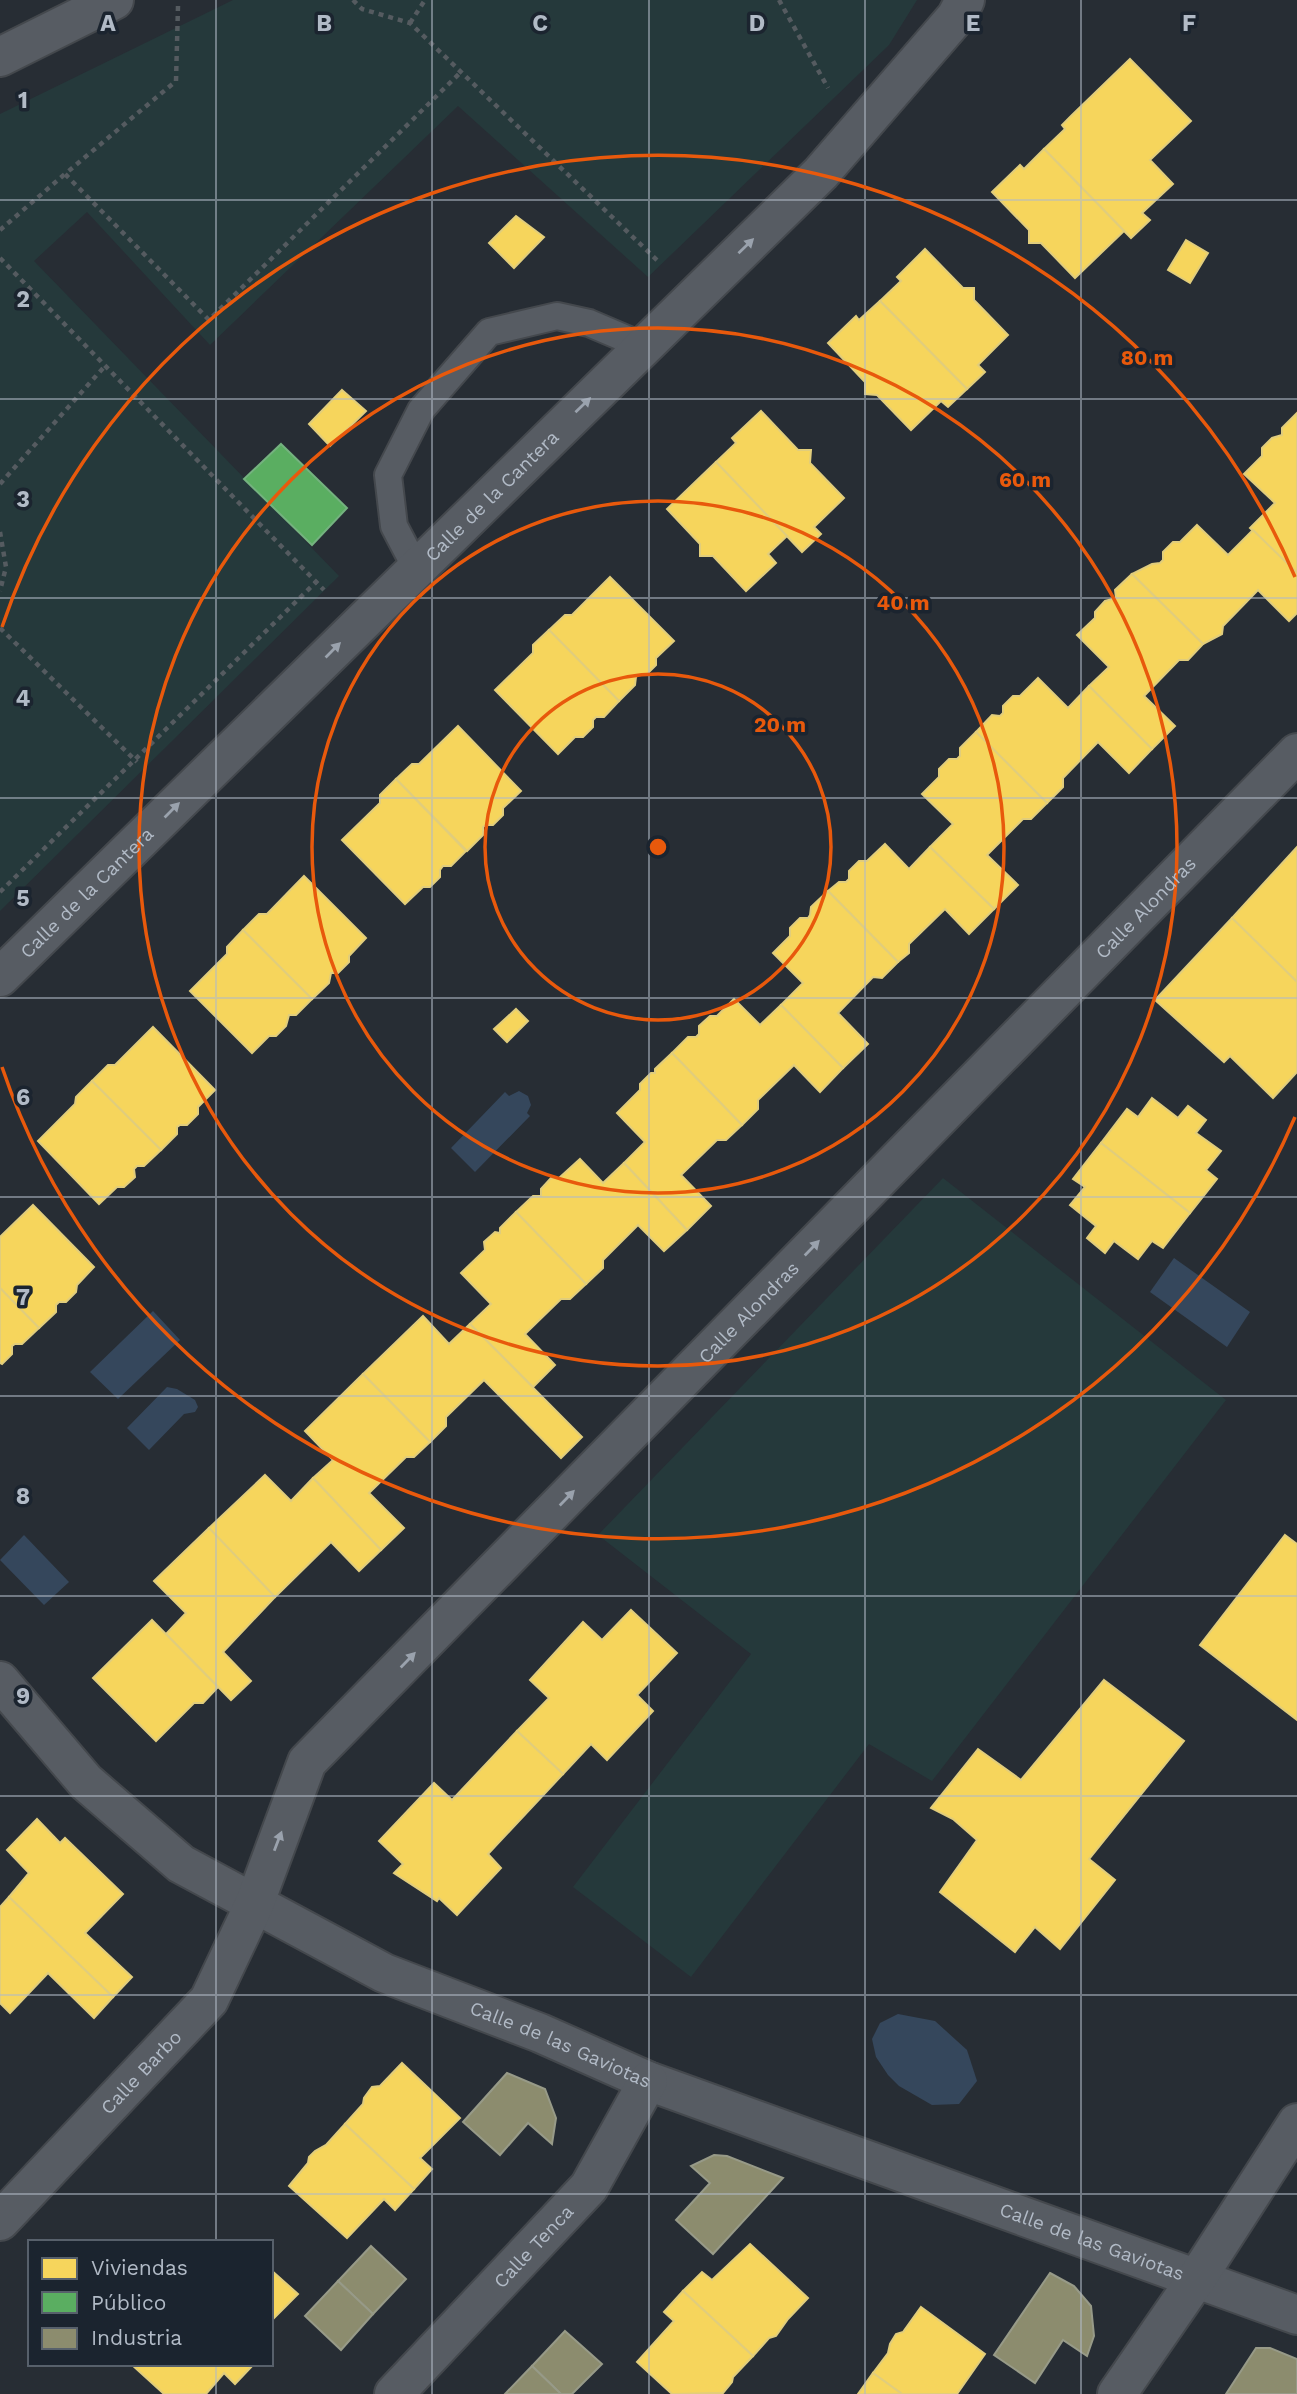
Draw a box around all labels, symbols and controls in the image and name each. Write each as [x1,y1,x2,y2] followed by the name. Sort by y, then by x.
[100,10,116,37] text: A
[316,10,332,37] text: B
[532,10,548,37] text: C
[749,10,765,37] text: D
[966,10,980,37] text: E
[1182,10,1196,37] text: F
[18,87,28,114] text: 1
[737,238,754,254] one-way arrow
[16,286,30,313] text: 2
[1121,345,1173,370] text: 80 m
[574,397,591,413] one-way arrow
[420,425,564,566] street label: Calle de la Cantera
[999,467,1051,492] text: 60 m
[16,486,30,513] text: 3
[877,590,929,615] text: 40 m
[325,641,342,658] one-way arrow
[16,685,31,712] text: 4
[754,712,806,737] text: 20 m
[163,801,180,818] one-way arrow
[15,822,158,963] street label: Calle de la Cantera
[646,835,670,859] centre of rings
[1091,852,1201,964] street label: Calle Alondras
[16,885,30,912] text: 5
[16,1084,30,1111] text: 6
[804,1239,821,1256] one-way arrow
[694,1257,804,1368] street label: Calle Alondras
[16,1284,30,1311] text: 7
[16,1483,30,1510] text: 8
[559,1489,576,1506] one-way arrow
[400,1652,416,1669] one-way arrow
[16,1683,30,1710] text: 9
[272,1830,283,1851] one-way arrow
[467,1996,655,2093] street label: Calle de las Gaviotas
[96,2026,186,2119] street label: Calle Barbo
[997,2198,1187,2285] street label: Calle de las Gaviotas
[489,2200,578,2293] street label: Calle Tenca
[28,2240,273,2366] legend
[91,2255,188,2280] text: Viviendas
[91,2290,166,2315] text: Público
[91,2325,182,2350] text: Industria

